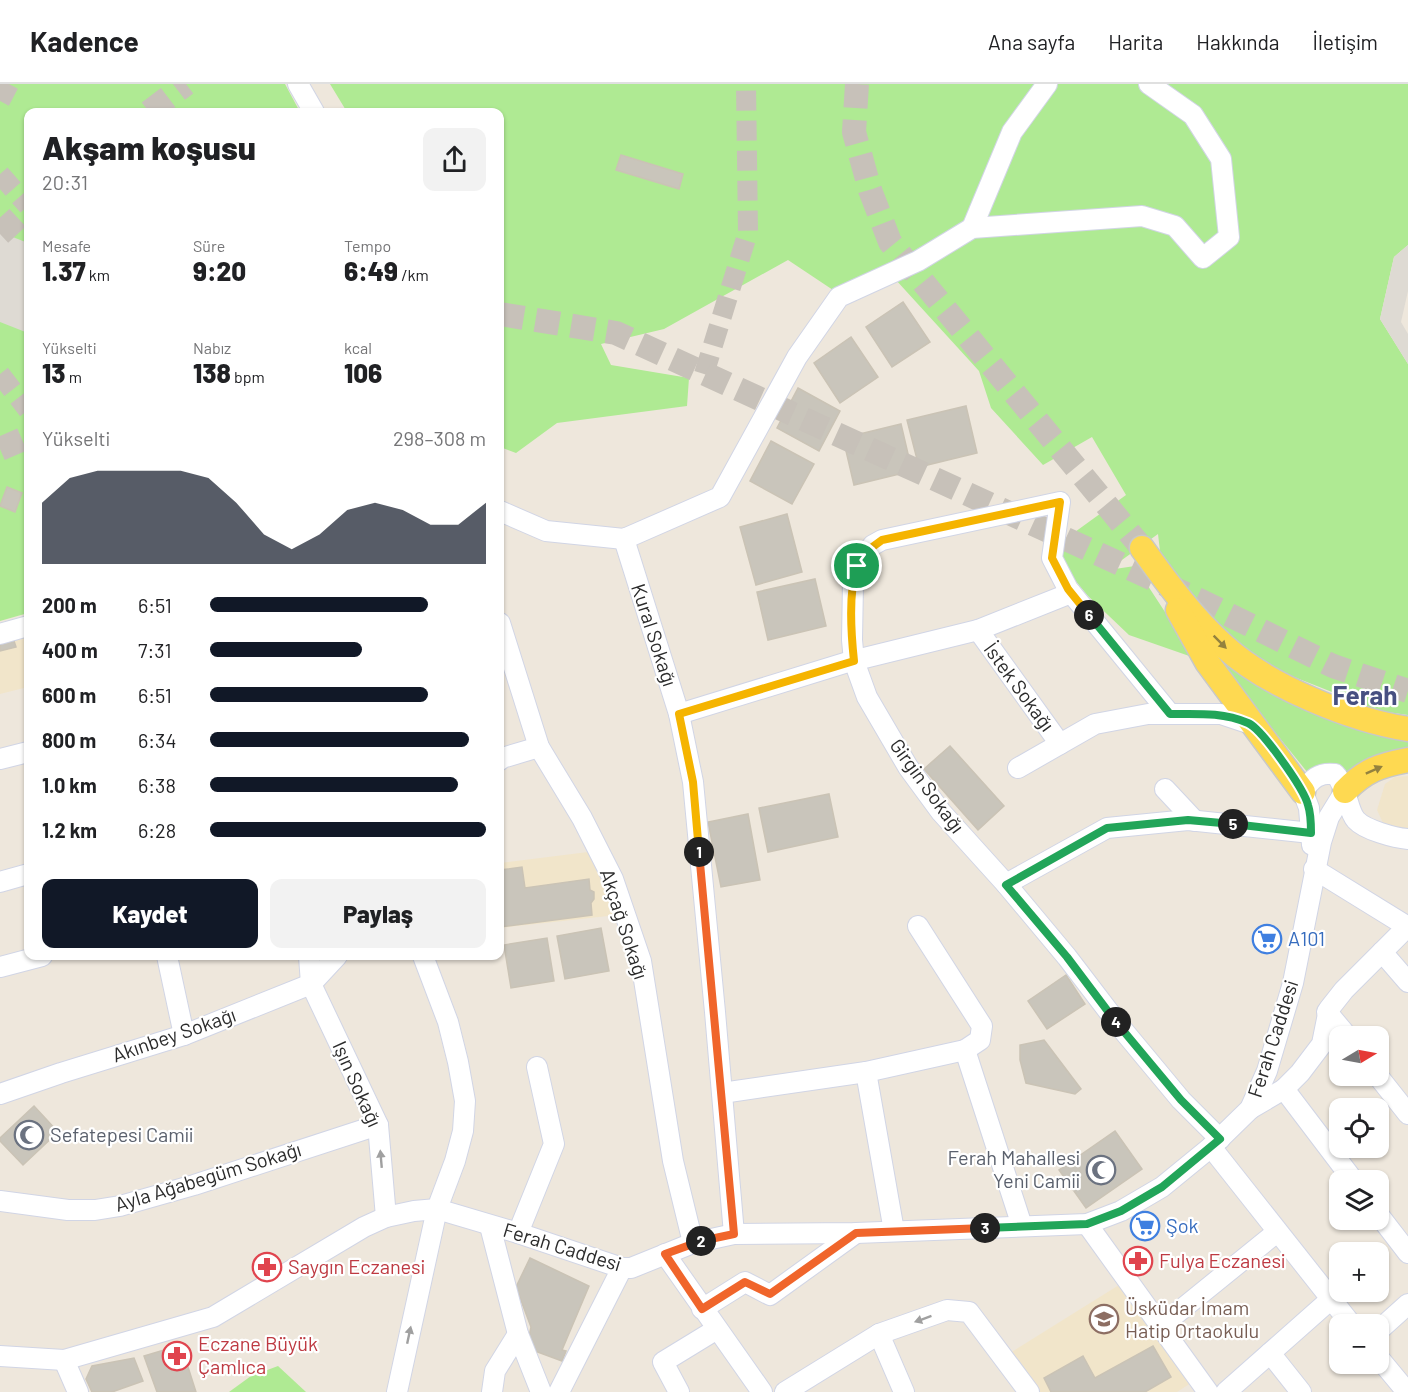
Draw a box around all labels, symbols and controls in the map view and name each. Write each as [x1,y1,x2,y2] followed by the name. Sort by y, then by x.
[30,24,139,58] text: Kadence
[988,29,1075,54] text: Ana sayfa
[1108,29,1163,54] text: Harita
[1196,29,1280,54] text: Hakkında
[1313,29,1378,54] text: İletişim
[42,127,256,167] text: Akşam koşusu
[423,128,486,191] button: share
[42,170,88,194] text: 20:31
[42,236,91,255] text: Mesafe
[193,236,225,255] text: Süre
[344,236,391,255] text: Tempo
[42,255,86,286] text: 1.37
[193,255,246,286] text: 9:20
[344,255,398,286] text: 6:49
[86,265,110,284] text: km
[398,265,429,284] text: /km
[42,338,96,357] text: Yükselti
[193,338,231,357] text: Nabız
[344,338,372,357] text: kcal
[42,357,65,388] text: 13
[193,357,231,388] text: 138
[344,357,382,388] text: 106
[65,367,82,386] text: m
[231,367,265,386] text: bpm
[42,426,110,450] text: Yükselti
[393,426,486,450] text: 298–308 m
[831,540,882,591] pin
[840,549,873,582] icon: arrive
[627,580,683,689] street label: Kural Sokağı
[42,593,97,617] text: 200 m
[138,593,172,617] text: 6:51
[1074,600,1104,630] pin: 6
[1085,605,1093,624] text: 6
[1212,634,1226,648] one-way arrow
[980,637,1060,736] street label: İstek Sokağı
[42,638,98,662] text: 400 m
[138,638,171,662] text: 7:31
[1332,679,1398,710] district label: Ferah
[42,683,96,707] text: 600 m
[138,683,172,707] text: 6:51
[42,728,96,752] text: 800 m
[138,728,176,752] text: 6:34
[886,734,970,837] street label: Girgin Sokağı
[1365,765,1382,774] one-way arrow
[42,773,97,797] text: 1.0 km
[138,773,176,797] text: 6:38
[1218,809,1248,839] pin: 5
[1229,814,1237,833] text: 5
[42,818,97,842] text: 1.2 km
[138,818,176,842] text: 6:28
[684,837,714,867] pin: 1
[696,842,702,861] text: 1
[596,865,654,982] street label: Akçağ Sokağı
[42,879,258,948] button: Kaydet
[270,879,486,948] button: Paylaş
[1251,923,1283,955] supermarket icon: A101
[1288,926,1325,950] place label: A101
[1242,977,1302,1100] street label: Ferah Caddesi
[109,1002,239,1066] street label: Akınbey Sokağı
[1101,1007,1131,1037] pin: 4
[1111,1012,1121,1031] text: 4
[1329,1026,1389,1086] north arrow
[1329,1026,1389,1374] map controls
[328,1037,387,1130] street label: Işın Sokağı
[1329,1098,1389,1158] button: locate
[13,1119,45,1151] mosque icon: Sefatepesi Camii
[50,1122,193,1146] place label: Sefatepesi Camii
[112,1136,304,1216] street label: Ayla Ağabegüm Sokağı
[947,1145,1080,1192] place label: Ferah Mahallesi Yeni Camii
[376,1150,386,1169] one-way arrow
[1085,1154,1117,1186] mosque icon: Ferah Mahallesi Yeni Camii
[1329,1170,1389,1230] button: layers
[1129,1210,1161,1242] supermarket icon: Şok
[970,1213,1000,1243] pin: 3
[1166,1213,1199,1237] place label: Şok
[501,1217,624,1275] street label: Ferah Caddesi
[981,1218,989,1237] text: 3
[686,1226,716,1256] pin: 2
[697,1231,705,1250] text: 2
[1329,1242,1389,1302] button: +
[1122,1245,1154,1277] pharmacy icon: Fulya Eczanesi
[1159,1248,1285,1272] place label: Fulya Eczanesi
[251,1251,283,1283] pharmacy icon: Saygın Eczanesi
[288,1254,425,1278] place label: Saygın Eczanesi
[1125,1295,1259,1342] place label: Üsküdar İmam Hatip Ortaokulu
[1088,1303,1120,1335] school or university icon: Üsküdar İmam Hatip Ortaokulu
[914,1314,932,1324] one-way arrow
[1329,1314,1389,1374] button: −
[405,1325,414,1344] one-way arrow
[198,1331,318,1378] place label: Eczane Büyük Çamlıca
[161,1340,193,1372] pharmacy icon: Eczane Büyük Çamlıca

